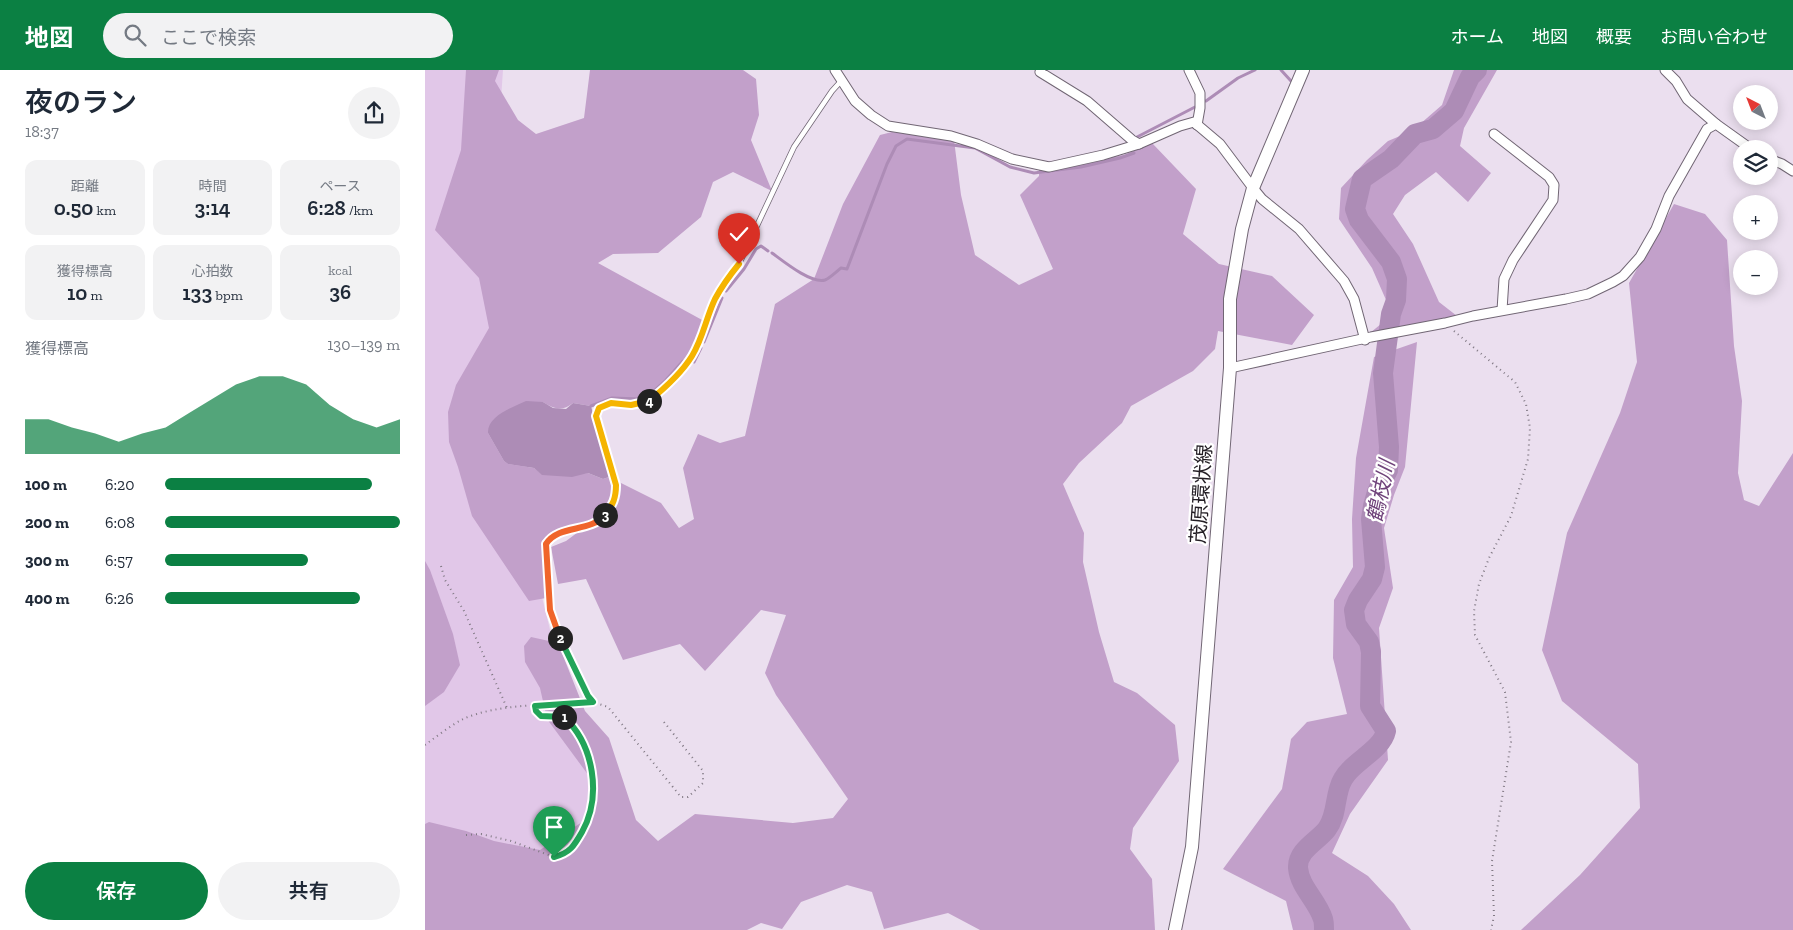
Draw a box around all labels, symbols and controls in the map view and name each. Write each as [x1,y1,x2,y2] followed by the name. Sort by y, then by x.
[103,13,453,58] search box
[121,21,149,49] icon: search
[25,23,73,52] text: 地図
[161,26,256,49] text: ここで検索
[1451,26,1504,48] text: ホーム
[1532,26,1568,48] text: 地図
[1596,26,1632,48] text: 概要
[1660,26,1768,48] text: お問い合わせ
[1733,85,1777,130] north arrow
[1733,85,1778,295] map controls
[25,86,137,119] text: 夜のラン
[348,87,400,139] button: share
[25,122,59,141] text: 18:37
[1733,140,1778,185] button: layers
[71,178,99,195] text: 距離
[198,178,226,195] text: 時間
[320,178,361,195] text: ペース
[54,195,93,220] text: 0.50
[195,195,230,220] text: 3:14
[307,195,346,220] text: 6:28
[1733,195,1778,240] button: +
[93,202,116,219] text: km
[346,202,373,219] text: /km
[718,213,760,264] pin
[725,220,753,248] icon: check
[1733,250,1778,295] button: −
[328,262,352,279] text: kcal
[57,263,113,280] text: 獲得標高
[191,263,233,280] text: 心拍数
[329,279,351,304] text: 36
[67,280,87,305] text: 10
[182,280,212,305] text: 133
[87,287,103,304] text: m
[212,287,243,304] text: bpm
[327,335,400,354] text: 130–139 m
[25,339,89,358] text: 獲得標高
[637,388,661,414] pin: 4
[646,393,653,410] text: 4
[1186,443,1216,545] street label: 茂原環状線
[1362,456,1400,524] water label: 鶴枝川
[25,475,67,494] text: 100 m
[105,475,135,494] text: 6:20
[593,502,617,528] pin: 3
[602,507,609,524] text: 3
[25,513,69,532] text: 200 m
[105,513,135,532] text: 6:08
[25,551,69,570] text: 300 m
[105,551,133,570] text: 6:57
[25,589,70,608] text: 400 m
[105,589,134,608] text: 6:26
[547,626,573,650] pin: 2
[557,630,564,647] text: 2
[551,704,577,730] pin: 1
[562,709,567,726] text: 1
[533,806,575,857] pin
[540,813,568,841] icon: arrive
[25,862,208,920] button: 保存
[218,862,400,920] button: 共有

